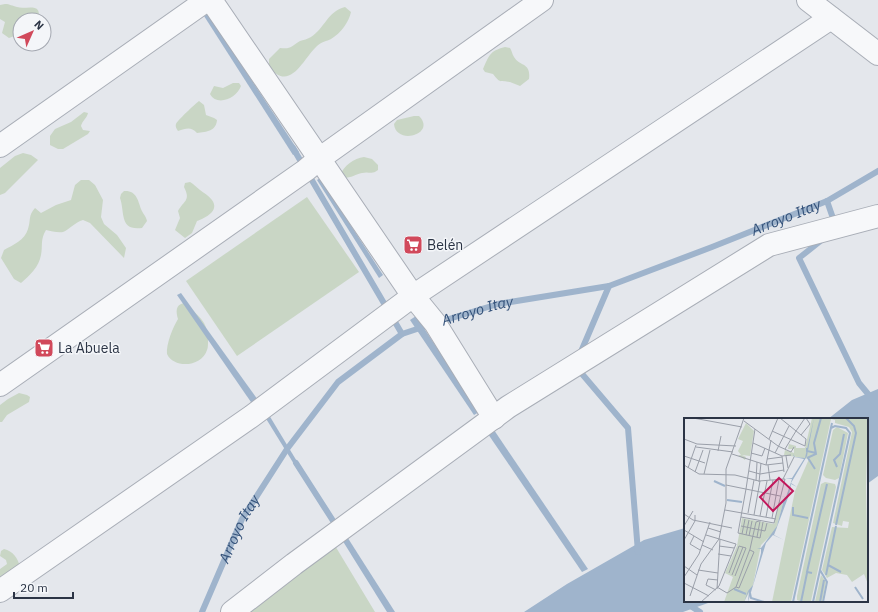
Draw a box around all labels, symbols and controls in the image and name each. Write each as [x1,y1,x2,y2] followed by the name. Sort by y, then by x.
[12,12,52,52] north arrow
[31,17,47,33] text: N
[747,194,824,240] water label: Arroyo Itay
[402,234,424,256] supermarket icon: Belén
[427,236,463,254] place label: Belén
[438,292,515,330] water label: Arroyo Itay
[33,337,55,359] supermarket icon: La Abuela
[58,339,120,357] place label: La Abuela
[684,418,868,602] inset map
[214,491,264,567] water label: Arroyo Itay
[14,574,73,600] scale bar
[20,580,48,595] text: 20 m

